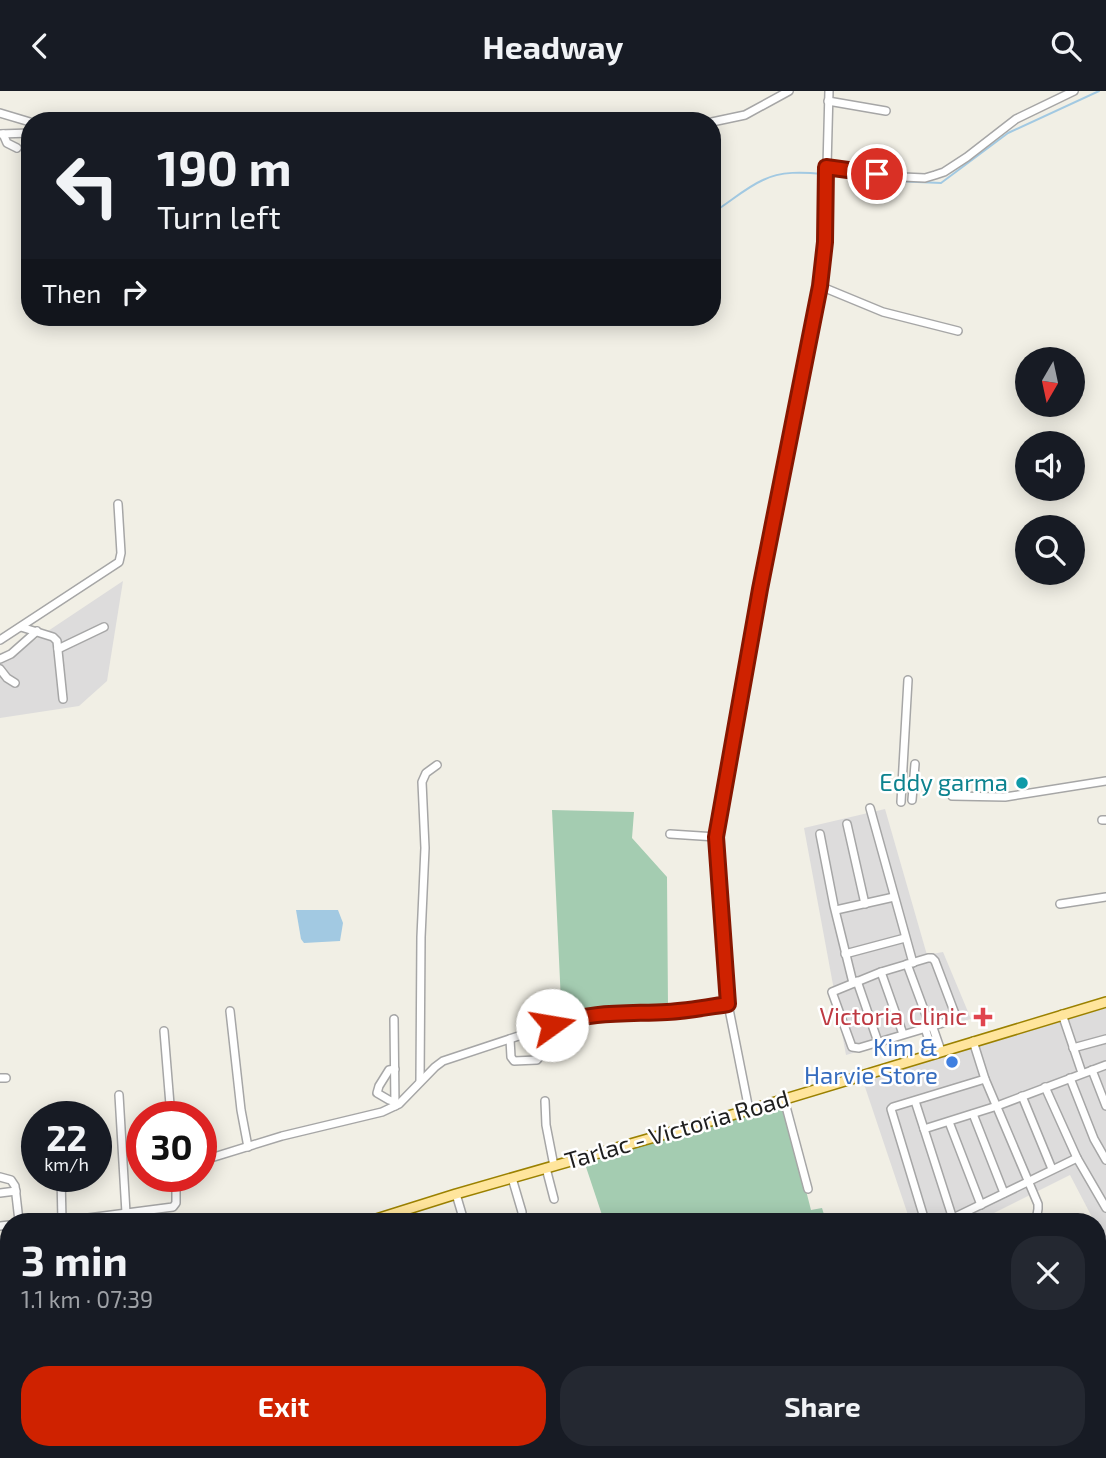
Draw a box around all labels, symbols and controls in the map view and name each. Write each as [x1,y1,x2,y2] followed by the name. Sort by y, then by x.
[21,27,59,65] icon: back
[483,27,623,65] text: Headway
[1047,27,1085,65] icon: search
[157,137,292,196] text: 190 m
[42,140,133,231] icon: left
[847,144,907,204] pin
[858,155,896,193] icon: arrive
[157,197,281,235] text: Turn left
[115,273,153,311] icon: right
[42,277,101,308] text: Then
[1015,347,1085,417] north arrow
[1015,347,1085,585] map controls
[1015,431,1085,501] button: sound
[1015,515,1085,585] button: search
[879,767,1008,796] place label: Eddy garma
[1014,775,1030,791] marker: Eddy garma
[515,988,589,1062] position arrow
[819,1001,967,1030] place label: Victoria Clinic
[973,1007,993,1027] marker: Victoria Clinic
[804,1032,938,1089] place label: Kim & Harvie Store
[944,1054,960,1070] marker: Kim & Harvie Store
[561,1083,792,1174] street label: Tarlac - Victoria Road
[126,1101,217,1192] speed limit sign: 30
[46,1116,87,1158] text: 22
[44,1153,89,1175] text: km/h
[21,1234,128,1284] text: 3 min
[1011,1236,1085,1310] button: close
[21,1285,153,1313] text: 1.1 km · 07:39
[21,1366,546,1446] button: Exit
[560,1366,1085,1446] button: Share

